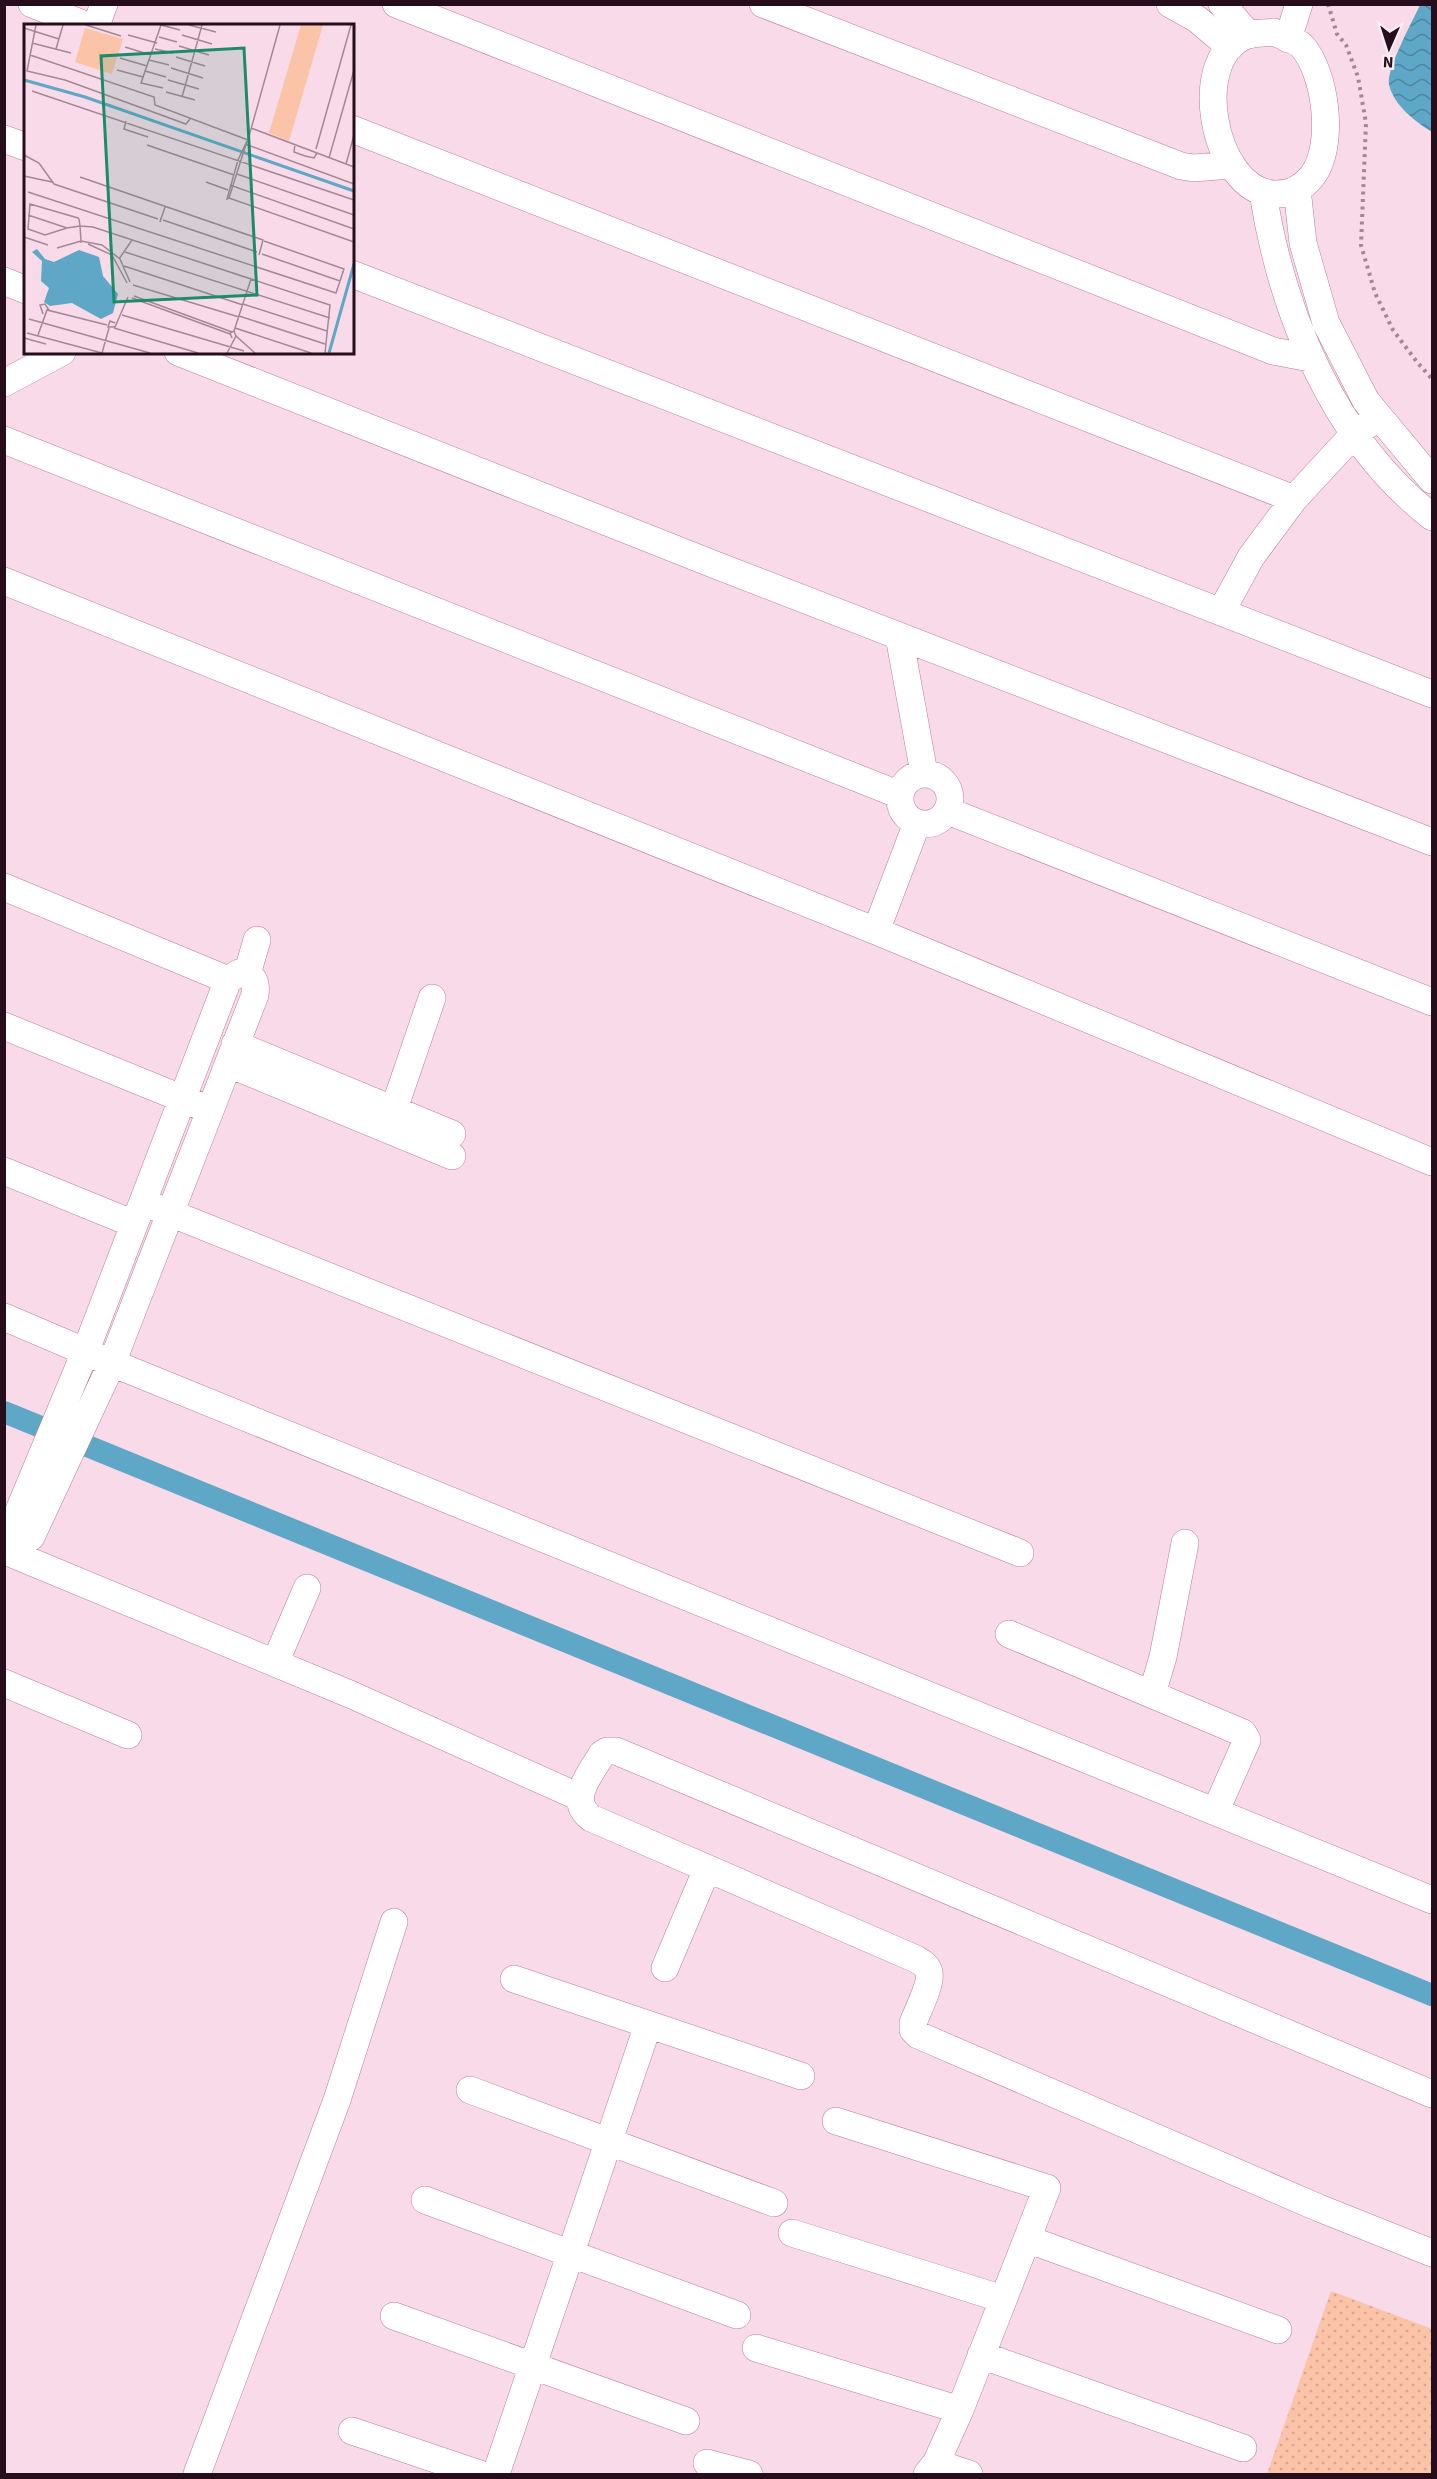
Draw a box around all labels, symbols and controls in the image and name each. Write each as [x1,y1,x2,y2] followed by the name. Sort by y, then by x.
[1359,18,1419,78] north arrow
[24,24,354,354] inset map
[1382,51,1394,73] text: N

